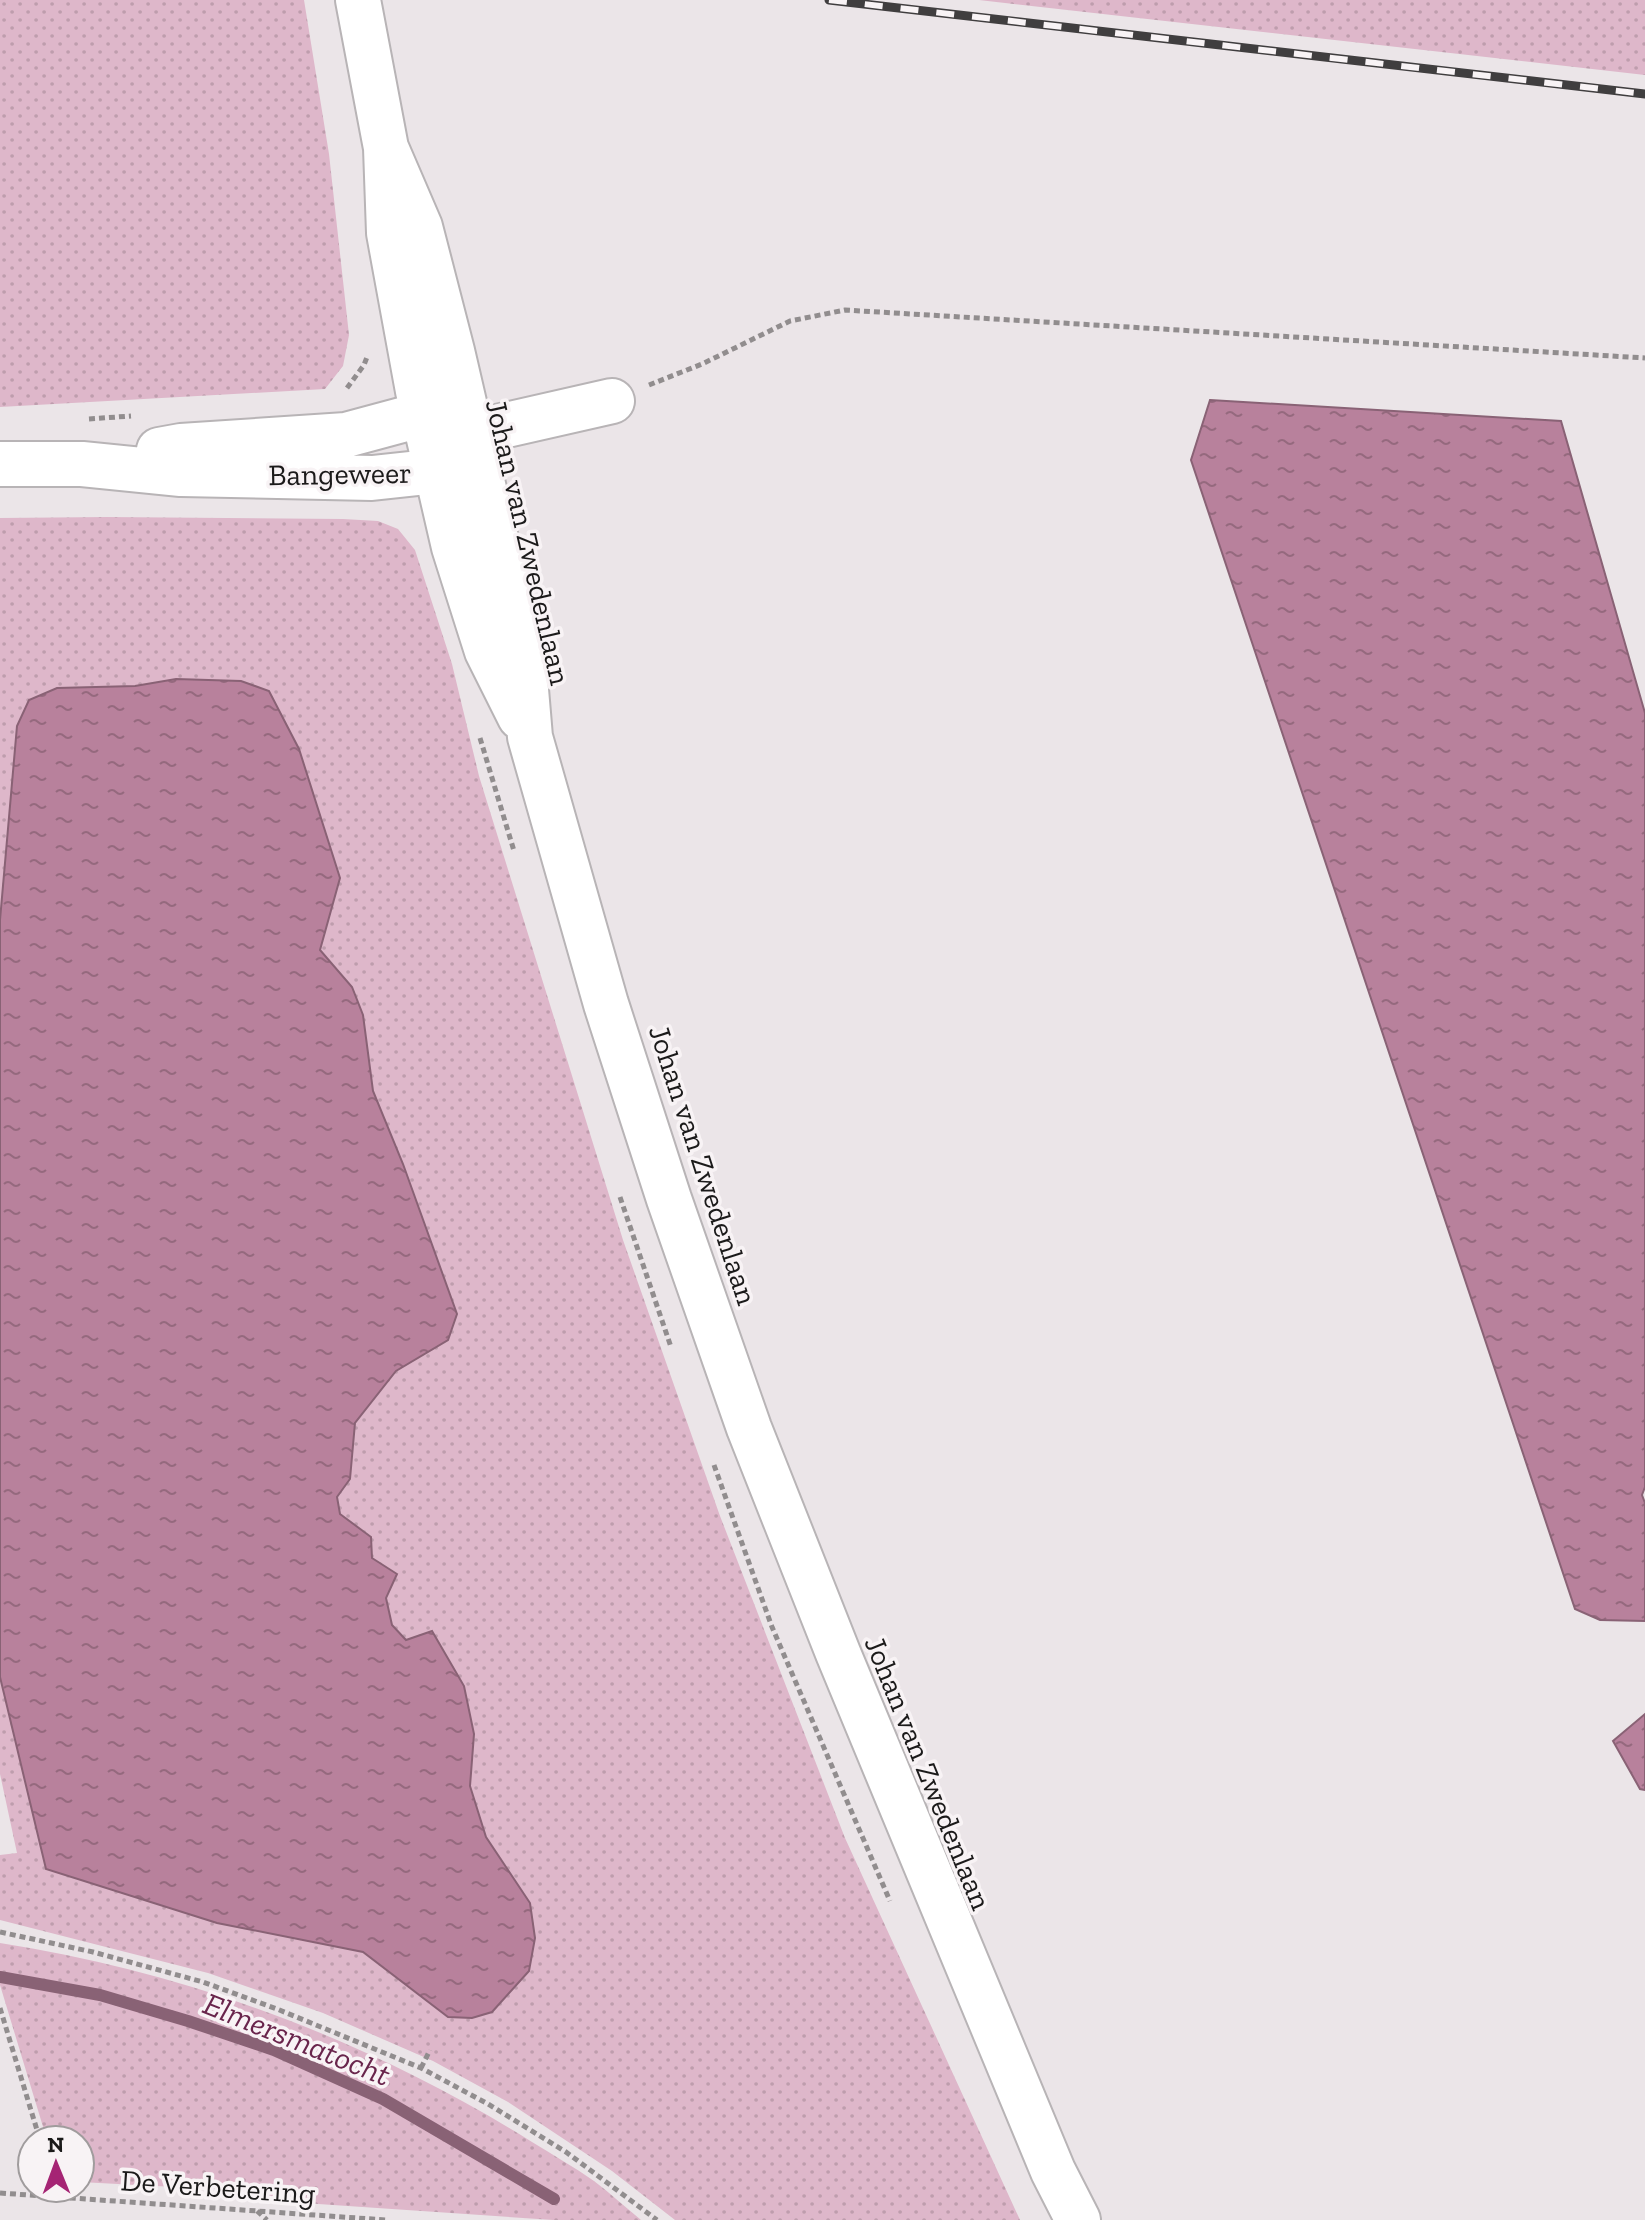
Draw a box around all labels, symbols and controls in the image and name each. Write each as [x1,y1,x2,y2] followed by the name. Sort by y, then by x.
[478,396,578,688] street label: Johan van Zwedenlaan
[268,455,412,493] street label: Bangeweer
[641,1021,765,1309] street label: Johan van Zwedenlaan
[857,1631,999,1915] street label: Johan van Zwedenlaan
[198,1984,396,2094] water label: Elmersmatocht
[16,2124,96,2204] north arrow
[47,2131,65,2158] text: N
[119,2162,317,2212] street label: De Verbetering

